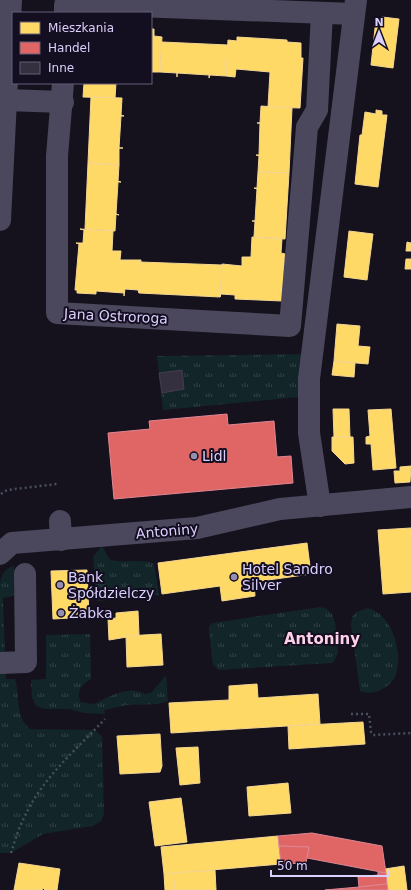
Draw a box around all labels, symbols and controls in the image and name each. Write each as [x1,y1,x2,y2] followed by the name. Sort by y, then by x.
[12,12,152,84] legend
[359,12,399,52] north arrow
[374,16,384,29] text: N
[48,21,114,35] text: Mieszkania
[48,41,90,55] text: Handel
[48,61,74,75] text: Inne
[63,305,168,327] street label: Jana Ostroroga
[202,448,226,464] place label: Lidl
[189,451,199,461] marker: Lidl
[135,520,199,542] street label: Antoniny
[242,561,333,593] place label: Hotel Sandro Silver
[68,569,154,601] place label: Bank Spółdzielczy
[229,572,239,582] marker: Hotel Sandro Silver
[55,580,65,590] marker: Bank Spółdzielczy
[69,604,113,621] place label: Żabka
[56,608,66,618] marker: Żabka
[284,630,360,648] district label: Antoniny
[271,852,389,878] scale bar
[277,859,308,873] text: 50 m

